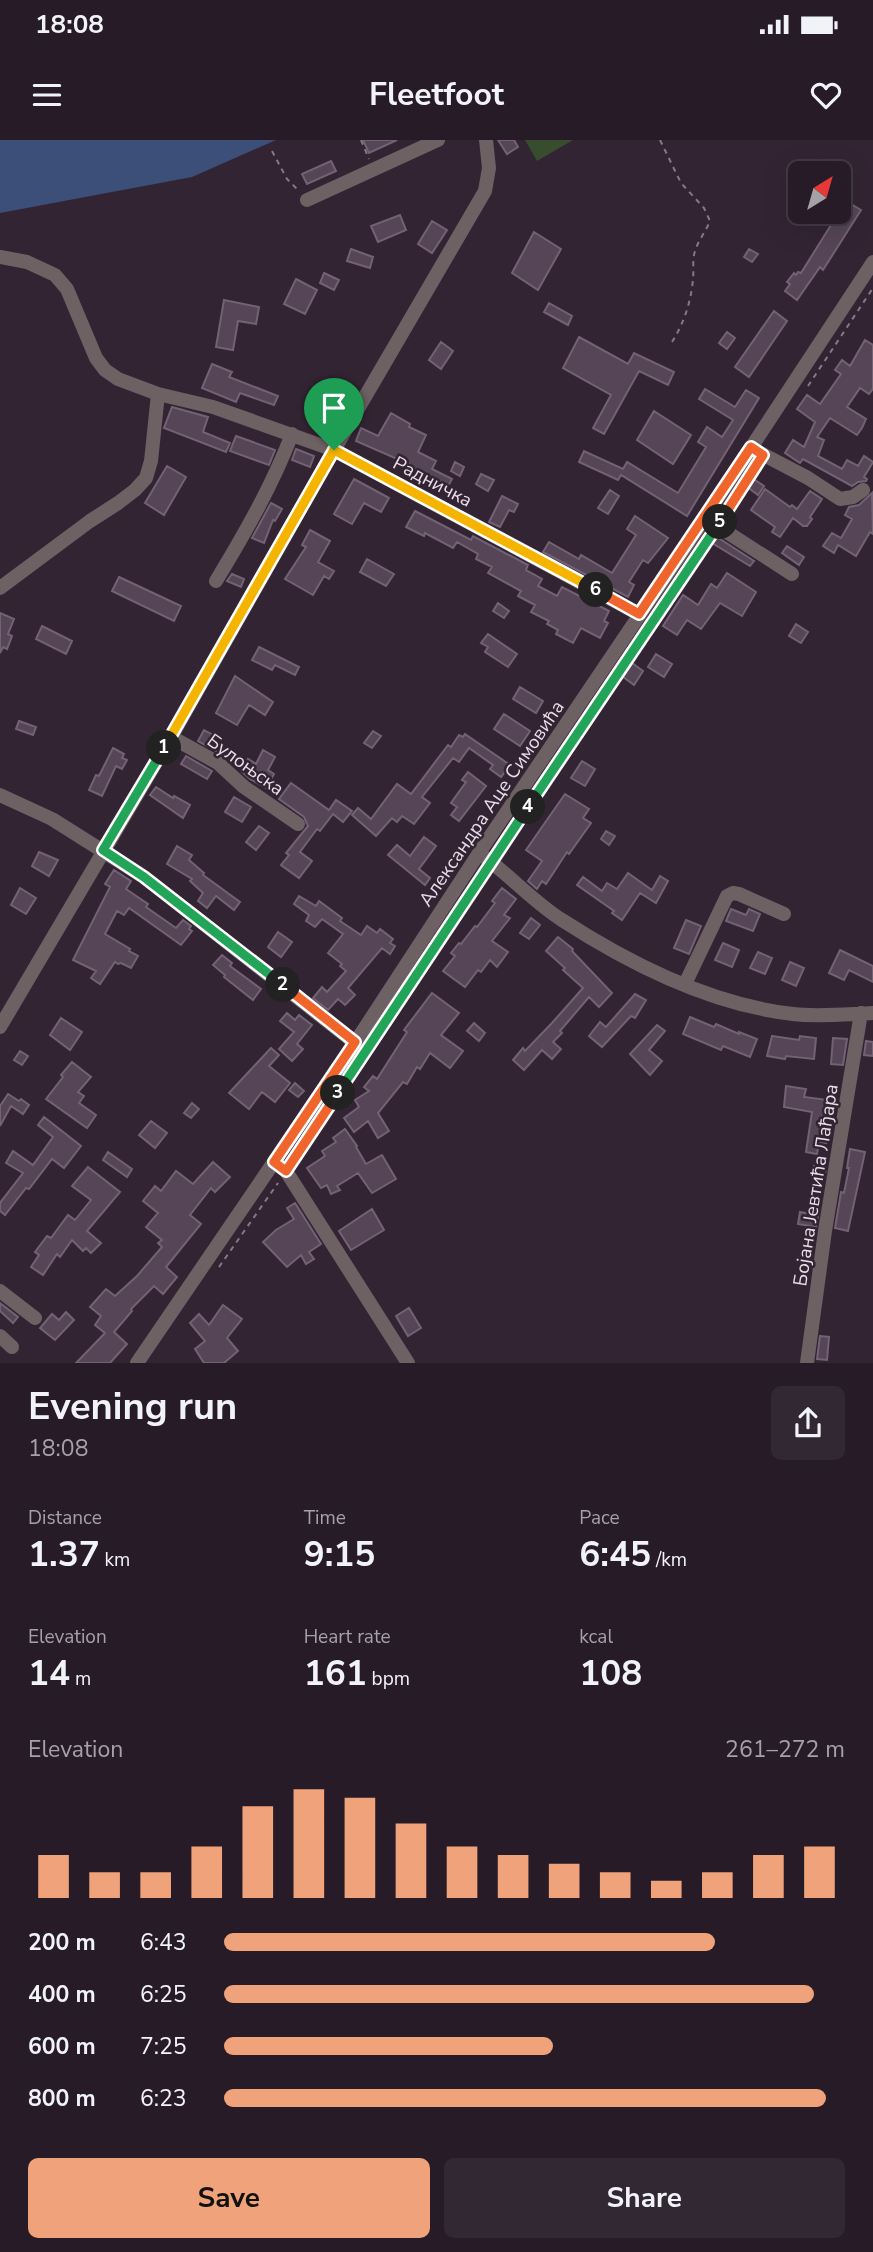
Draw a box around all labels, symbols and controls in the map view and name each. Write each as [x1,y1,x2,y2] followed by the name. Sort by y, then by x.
[35,7,104,42] text: 18:08
[369,73,504,116] text: Fleetfoot
[28,76,66,114] icon: menu
[807,76,845,114] icon: heart
[788,161,850,224] north arrow
[788,161,851,224] map controls
[304,378,364,450] pin
[315,389,353,427] icon: arrive
[388,450,477,514] street label: Радничка
[702,504,738,540] pin: 5
[714,508,725,534] text: 5
[578,573,614,608] pin: 6
[590,576,601,602] text: 6
[413,695,571,912] street label: Александра Аце Симовића
[202,728,289,802] street label: Булоњска
[146,730,182,766] pin: 1
[158,734,169,760] text: 1
[510,790,546,824] pin: 4
[522,793,533,819] text: 4
[266,968,300,1002] pin: 2
[277,971,288,997] text: 2
[320,1076,356,1110] pin: 3
[332,1079,343,1105] text: 3
[787,1082,845,1288] street label: Бојана Јевтића Лађара
[28,1381,237,1432] text: Evening run
[771,1386,845,1460] button: share
[28,1433,88,1464] text: 18:08
[28,1505,102,1531] text: Distance
[304,1505,346,1531] text: Time
[579,1505,620,1531] text: Pace
[28,1531,100,1578] text: 1.37
[304,1531,375,1578] text: 9:15
[579,1531,651,1578] text: 6:45
[100,1547,130,1573] text: km
[651,1547,687,1573] text: /km
[28,1624,107,1650] text: Elevation
[304,1624,391,1650] text: Heart rate
[579,1624,613,1650] text: kcal
[28,1650,70,1697] text: 14
[304,1650,367,1697] text: 161
[579,1650,642,1697] text: 108
[70,1666,91,1692] text: m
[367,1666,410,1692] text: bpm
[28,1734,123,1765] text: Elevation
[725,1734,845,1765] text: 261–272 m
[28,1927,96,1958] text: 200 m
[140,1927,187,1958] text: 6:43
[28,1979,96,2010] text: 400 m
[140,1979,187,2010] text: 6:25
[28,2031,96,2062] text: 600 m
[140,2031,187,2062] text: 7:25
[28,2083,96,2114] text: 800 m
[140,2083,187,2114] text: 6:23
[28,2158,430,2238] button: Save
[444,2158,845,2238] button: Share

